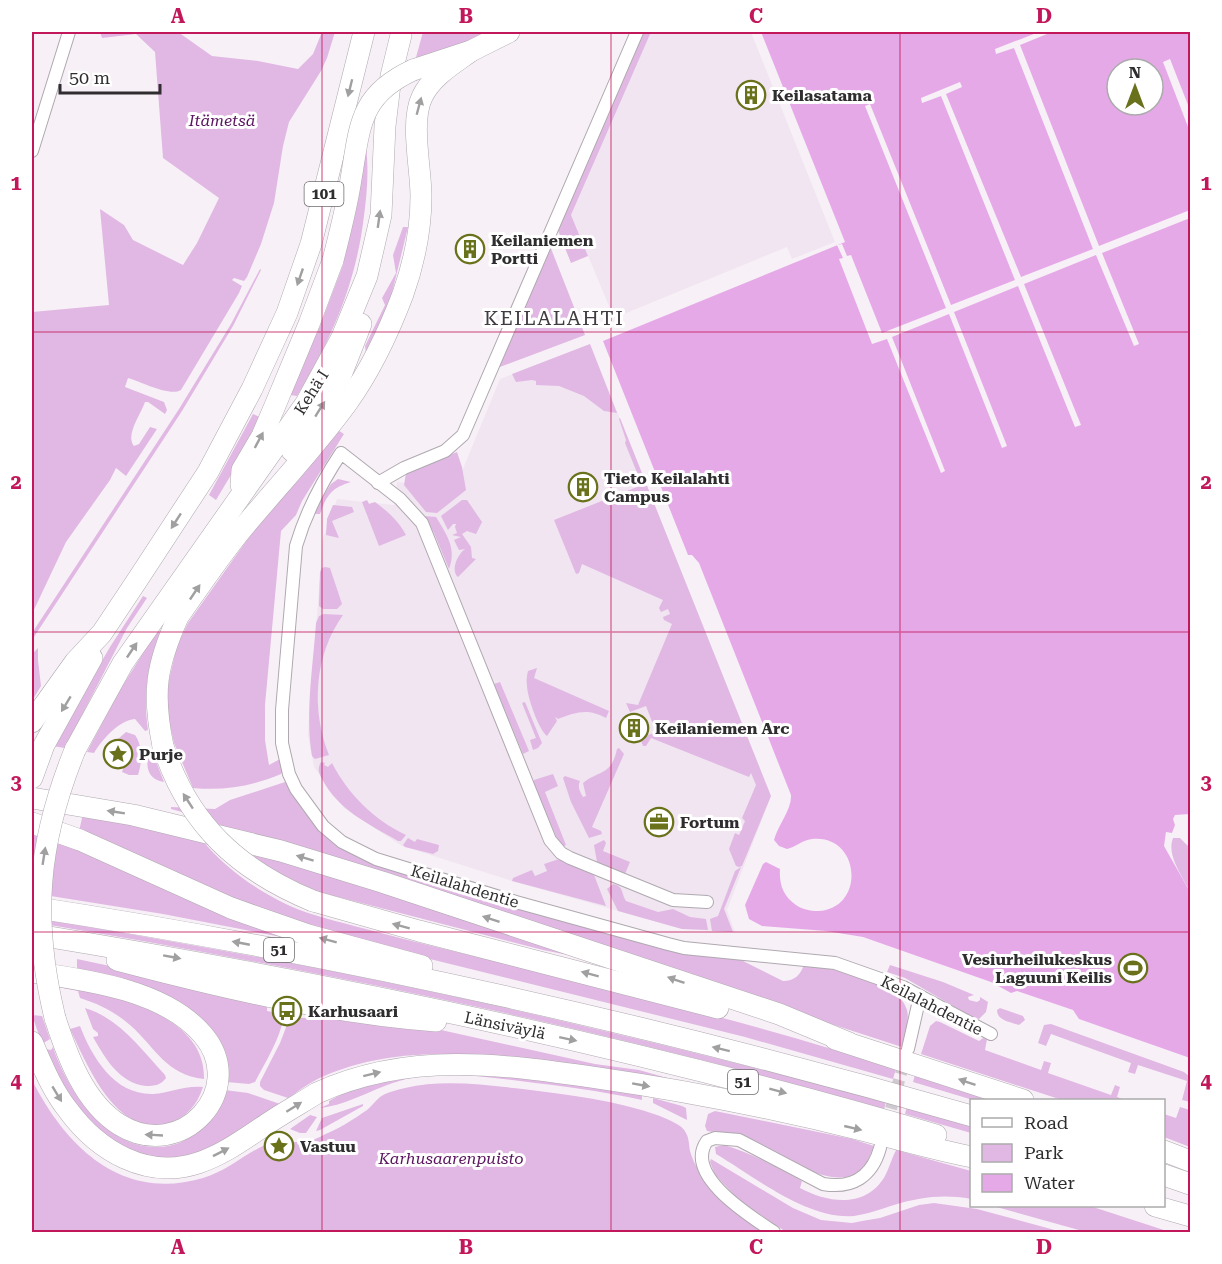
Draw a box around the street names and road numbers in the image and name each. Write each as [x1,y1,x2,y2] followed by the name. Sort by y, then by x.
[304,182,344,206] road number: 101
[290,366,332,418] street label: Kehä I
[409,861,521,912] street label: Keilalahdentie
[264,938,294,962] road number: 51
[878,972,986,1039] street label: Keilalahdentie
[463,1008,547,1043] street label: Länsiväylä
[728,1070,758,1094] road number: 51

